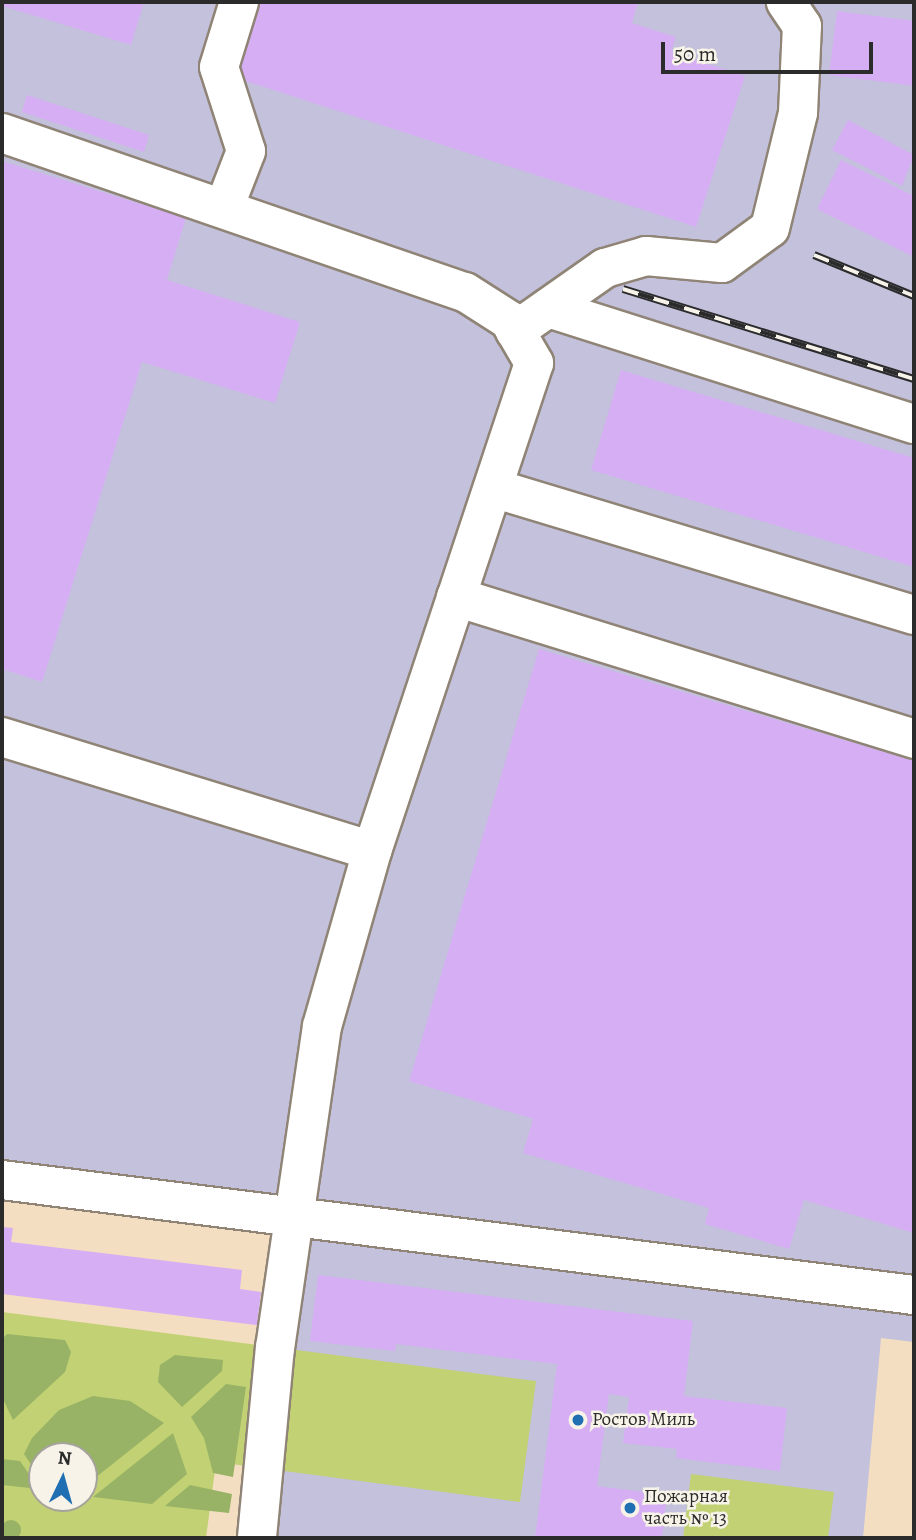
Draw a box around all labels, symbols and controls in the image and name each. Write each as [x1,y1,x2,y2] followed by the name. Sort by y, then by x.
[664,28,876,72] scale bar
[674,40,716,68] text: 50 m
[592,1409,695,1431] place label: Ростов Миль
[570,1412,586,1428] marker: Ростов Миль
[28,1442,98,1512] north arrow
[57,1445,73,1472] text: N
[644,1486,728,1530] place label: Пожарная часть № 13
[622,1500,638,1516] marker: Пожарная часть № 13

